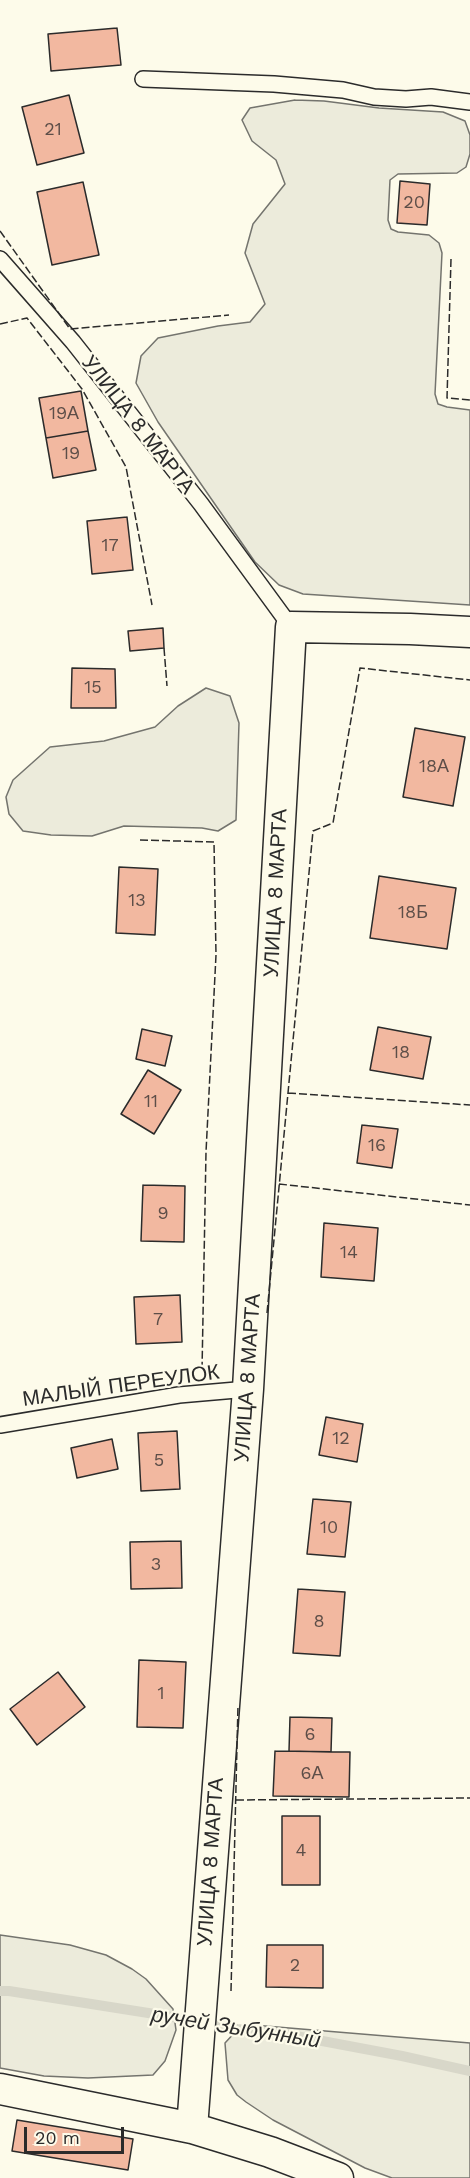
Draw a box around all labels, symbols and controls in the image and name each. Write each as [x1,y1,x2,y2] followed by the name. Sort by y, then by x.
[44,119,62,141] house number: 21
[403,192,425,214] house number: 20
[76,351,200,499] street label: УЛИЦА 8 МАРТА
[49,403,79,425] house number: 19А
[62,443,80,465] house number: 19
[101,535,119,557] house number: 17
[84,677,102,699] house number: 15
[419,756,449,778] house number: 18А
[259,808,293,978] street label: УЛИЦА 8 МАРТА
[128,890,146,912] house number: 13
[398,902,428,924] house number: 18Б
[392,1042,410,1064] house number: 18
[144,1091,158,1113] house number: 11
[368,1135,386,1157] house number: 16
[157,1203,169,1225] house number: 9
[340,1242,358,1264] house number: 14
[230,1293,266,1463] street label: УЛИЦА 8 МАРТА
[153,1309,163,1331] house number: 7
[21,1360,221,1412] street label: МАЛЫЙ ПЕРЕУЛОК
[332,1428,350,1450] house number: 12
[154,1450,164,1472] house number: 5
[320,1517,338,1539] house number: 10
[151,1554,161,1576] house number: 3
[313,1611,325,1633] house number: 8
[157,1683,165,1705] house number: 1
[305,1724,315,1746] house number: 6
[301,1763,323,1785] house number: 6А
[193,1777,229,1947] street label: УЛИЦА 8 МАРТА
[296,1840,306,1862] house number: 4
[290,1955,300,1977] house number: 2
[150,2002,322,2054] water label: ручей Зыбунный
[27,2115,128,2153] scale bar
[35,2127,80,2148] text: 20 m

